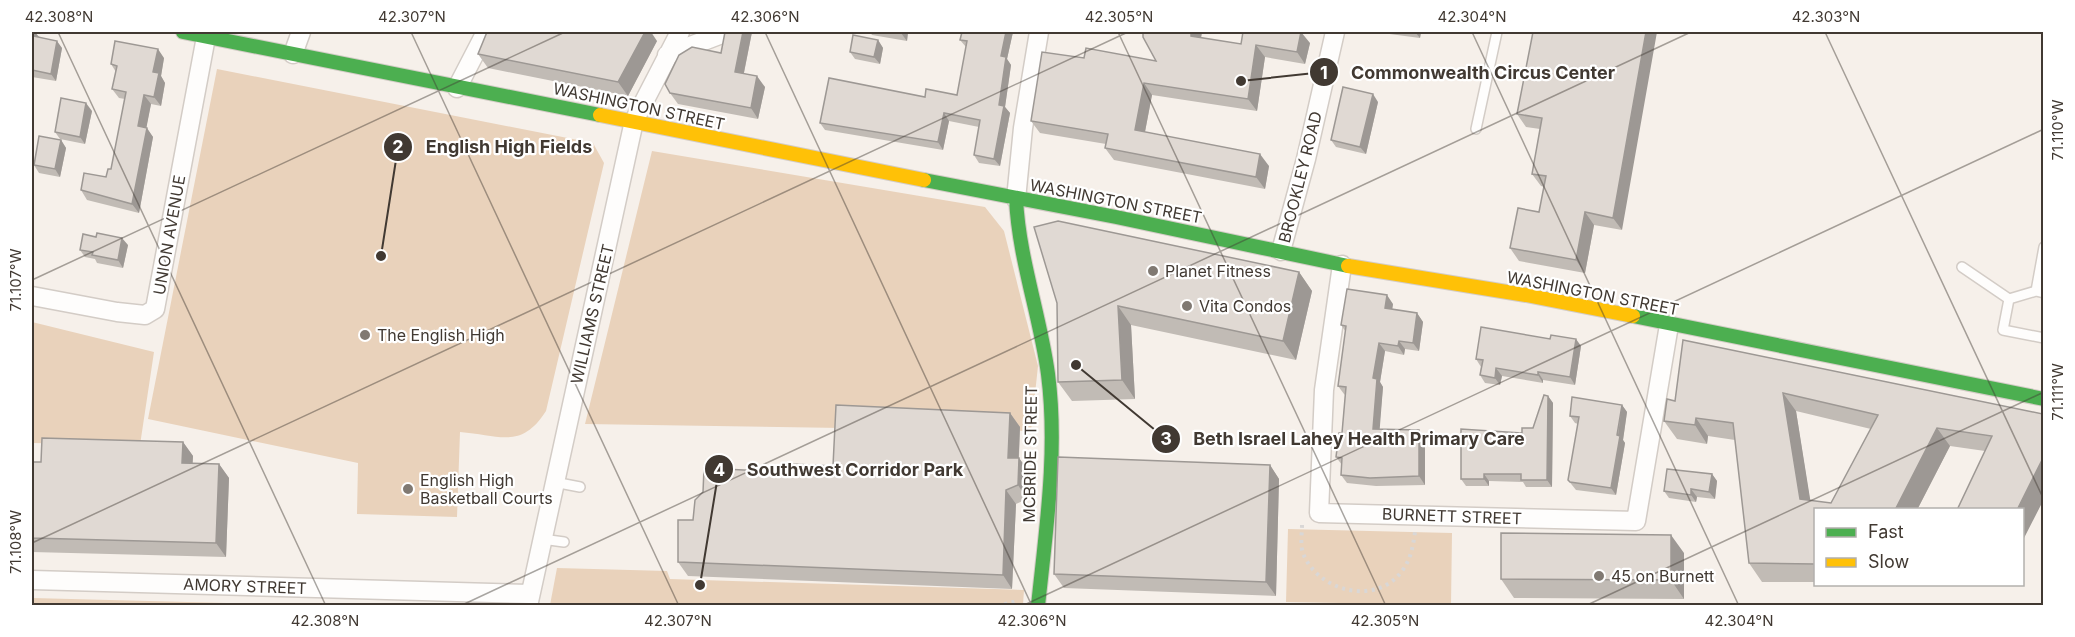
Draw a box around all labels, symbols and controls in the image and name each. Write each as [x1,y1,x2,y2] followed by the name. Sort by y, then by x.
[25,7,93,26] text: 42.308°N
[378,7,446,26] text: 42.307°N
[731,7,799,26] text: 42.306°N
[1085,7,1153,26] text: 42.305°N
[1437,7,1507,26] text: 42.304°N
[1792,7,1860,26] text: 42.303°N
[1309,54,1627,90] callout: Commonwealth Circus Center
[1320,62,1328,83] text: 1
[1351,62,1615,83] text: Commonwealth Circus Center
[551,78,727,134] street label: WASHINGTON STREET
[2048,99,2067,160] text: 71.110°W
[1274,109,1326,245] street label: BROOKLEY ROAD
[383,129,604,165] callout: English High Fields
[392,136,404,157] text: 2
[426,136,592,157] text: English High Fields
[149,174,189,296] street label: UNION AVENUE
[1028,174,1204,228] street label: WASHINGTON STREET
[566,242,618,386] street label: WILLIAMS STREET
[6,248,25,312] text: 71.107°W
[1165,261,1271,281] place label: Planet Fitness
[1146,264,1160,278] marker: Planet Fitness
[1505,266,1681,320] street label: WASHINGTON STREET
[1199,296,1291,316] place label: Vita Condos
[1180,299,1194,313] marker: Vita Condos
[377,325,505,345] place label: The English High
[358,328,372,342] marker: The English High
[2048,363,2067,421] text: 71.111°W
[1019,385,1041,523] street label: MCBRIDE STREET
[1151,421,1536,457] callout: Beth Israel Lahey Health Primary Care
[1160,428,1172,449] text: 3
[1193,428,1525,449] text: Beth Israel Lahey Health Primary Care
[704,451,975,487] callout: Southwest Corridor Park
[713,459,725,480] text: 4
[747,459,964,480] text: Southwest Corridor Park
[420,470,553,508] place label: English High Basketball Courts
[401,482,415,496] marker: English High Basketball Courts
[1382,504,1522,528] street label: BURNETT STREET
[1814,508,2024,586] legend
[6,510,25,574] text: 71.108°W
[1868,521,1904,542] text: Fast
[1868,551,1909,572] text: Slow
[1611,566,1714,586] place label: 45 on Burnett
[1592,569,1606,583] marker: 45 on Burnett
[183,574,307,598] street label: AMORY STREET
[291,611,359,630] text: 42.308°N
[644,611,712,630] text: 42.307°N
[998,611,1066,630] text: 42.306°N
[1351,611,1419,630] text: 42.305°N
[1704,611,1774,630] text: 42.304°N

